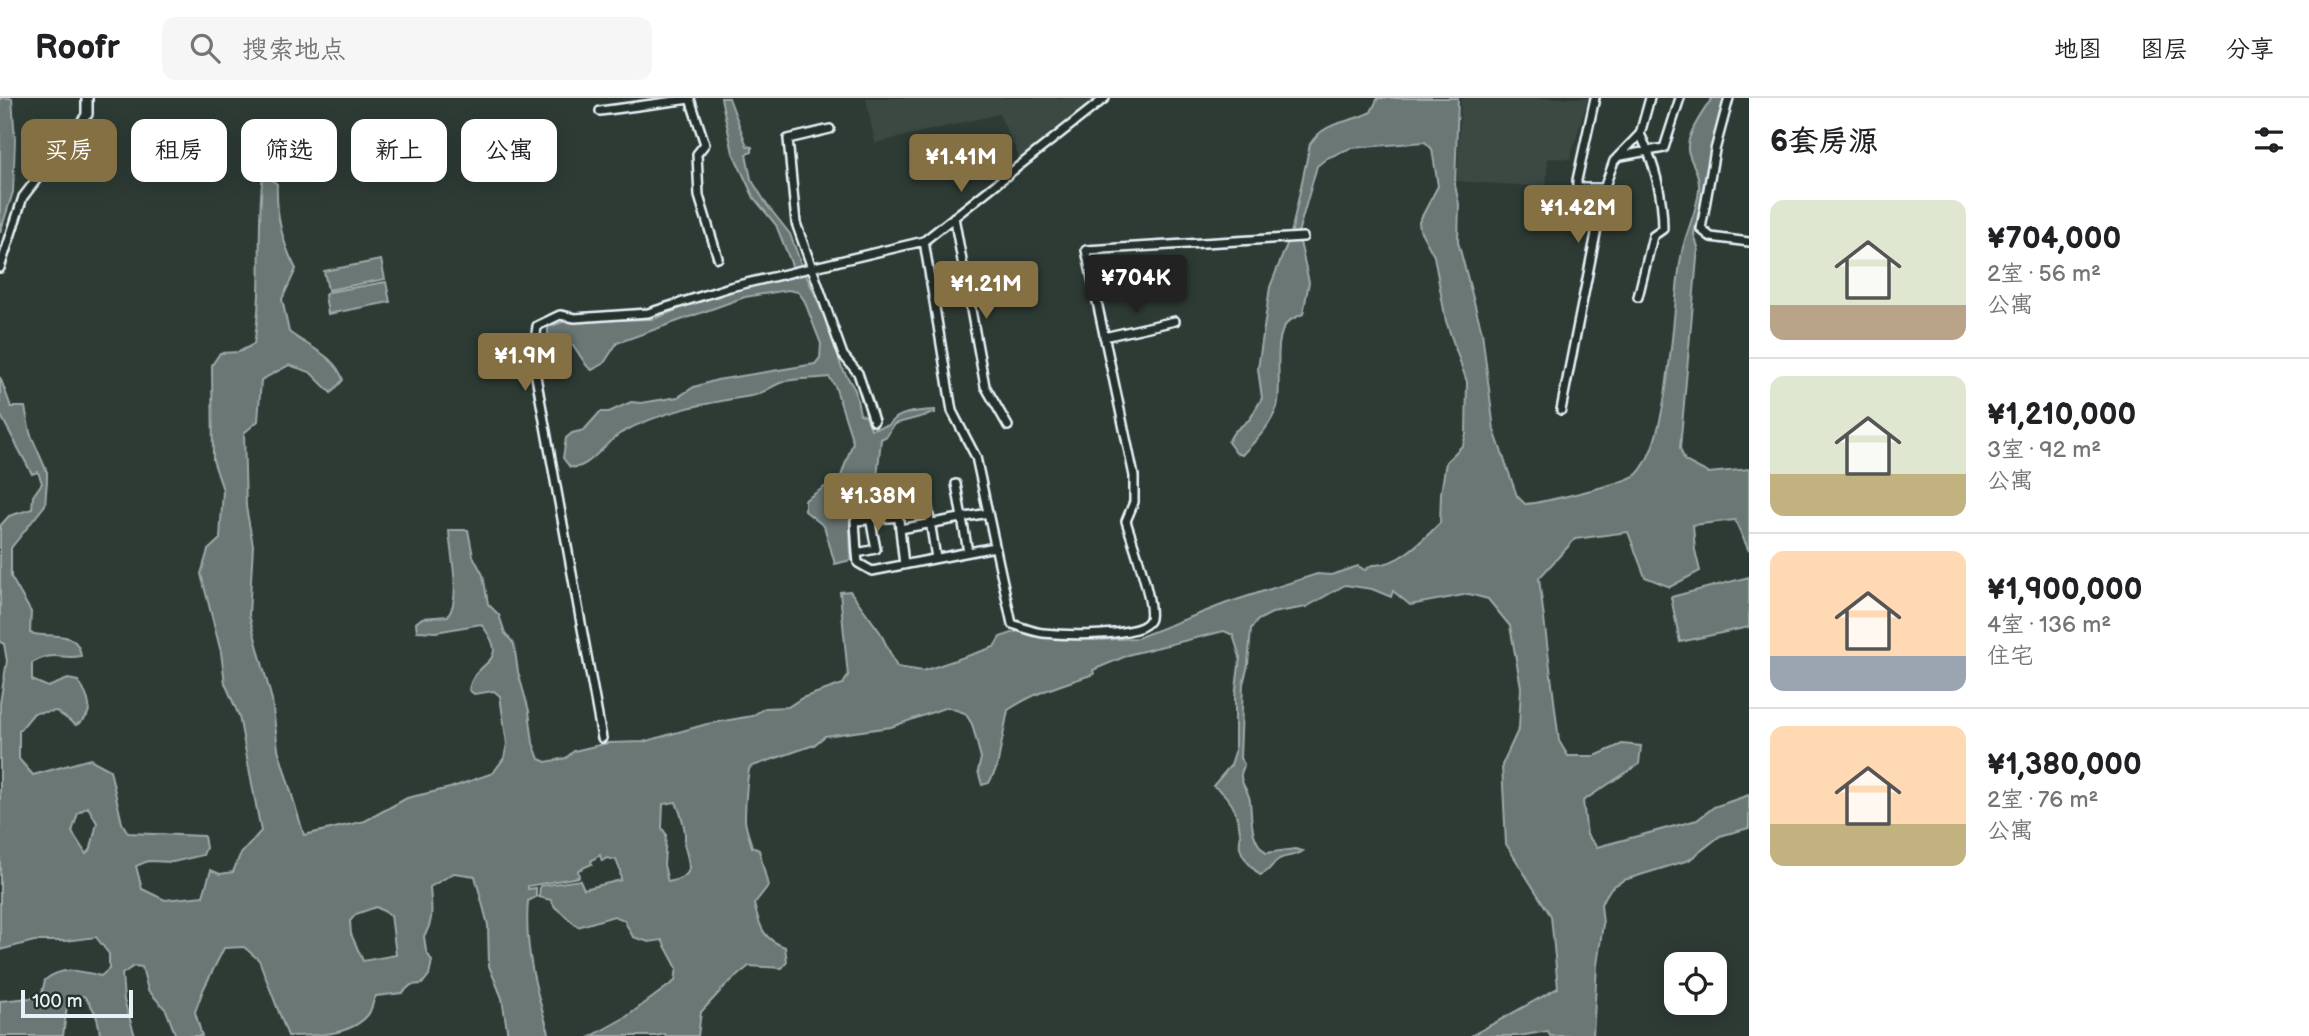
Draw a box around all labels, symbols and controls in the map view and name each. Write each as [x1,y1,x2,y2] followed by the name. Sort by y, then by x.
[162,17,652,80] search box
[35,28,120,68] text: Roofr
[186,29,224,67] icon: search
[242,35,346,66] text: 搜索地点
[2054,35,2102,64] text: 地图
[2140,35,2188,64] text: 图层
[2226,35,2274,64] text: 分享
[21,119,117,182] chip: 买房
[131,119,227,182] chip: 租房
[241,119,337,182] chip: 筛选
[351,119,447,182] chip: 新上
[461,119,557,182] chip: 公寓
[2250,121,2288,159] icon: filters
[1770,124,1878,160] text: 6套房源
[904,134,1018,194] pin: ¥1.41M
[925,143,997,171] text: ¥1.41M
[1521,186,1635,245] pin: ¥1.42M
[1540,194,1616,222] text: ¥1.42M
[1987,221,2121,257] text: ¥704,000
[1826,228,1910,312] icon: home
[1087,256,1185,315] pin: ¥704K
[1987,260,2101,288] text: 2室 · 56 m²
[929,262,1043,321] pin: ¥1.21M
[1101,264,1171,292] text: ¥704K
[950,270,1022,298] text: ¥1.21M
[1987,291,2033,319] text: 公寓
[476,334,574,393] pin: ¥1.9M
[494,342,556,370] text: ¥1.9M
[1987,397,2136,433] text: ¥1,210,000
[1826,404,1910,488] icon: home
[1987,436,2101,464] text: 3室 · 92 m²
[1987,467,2033,495] text: 公寓
[821,474,935,533] pin: ¥1.38M
[840,482,916,510] text: ¥1.38M
[1987,572,2142,608] text: ¥1,900,000
[1826,579,1910,663] icon: home
[1987,611,2111,639] text: 4室 · 136 m²
[1987,642,2033,670] text: 住宅
[1987,747,2142,783] text: ¥1,380,000
[1826,754,1910,838] icon: home
[1987,786,2098,814] text: 2室 · 76 m²
[1987,817,2033,845] text: 公寓
[1664,952,1727,1015] map controls
[1664,952,1727,1015] button: locate
[21,987,133,1019] scale bar
[32,990,83,1013] text: 100 m

